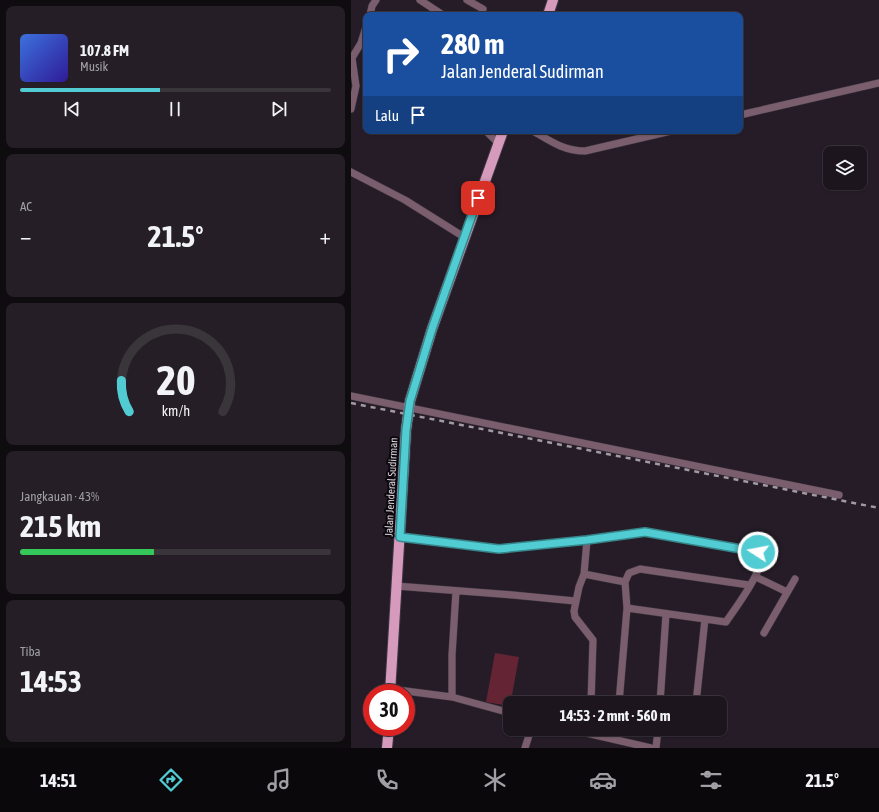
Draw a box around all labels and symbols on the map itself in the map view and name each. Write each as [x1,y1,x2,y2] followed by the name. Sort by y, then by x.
[461,181,495,215] pin
[382,437,400,537] street label: Jalan Jenderal Sudirman
[737,531,779,573] position arrow
[363,684,415,736] speed limit sign: 30

